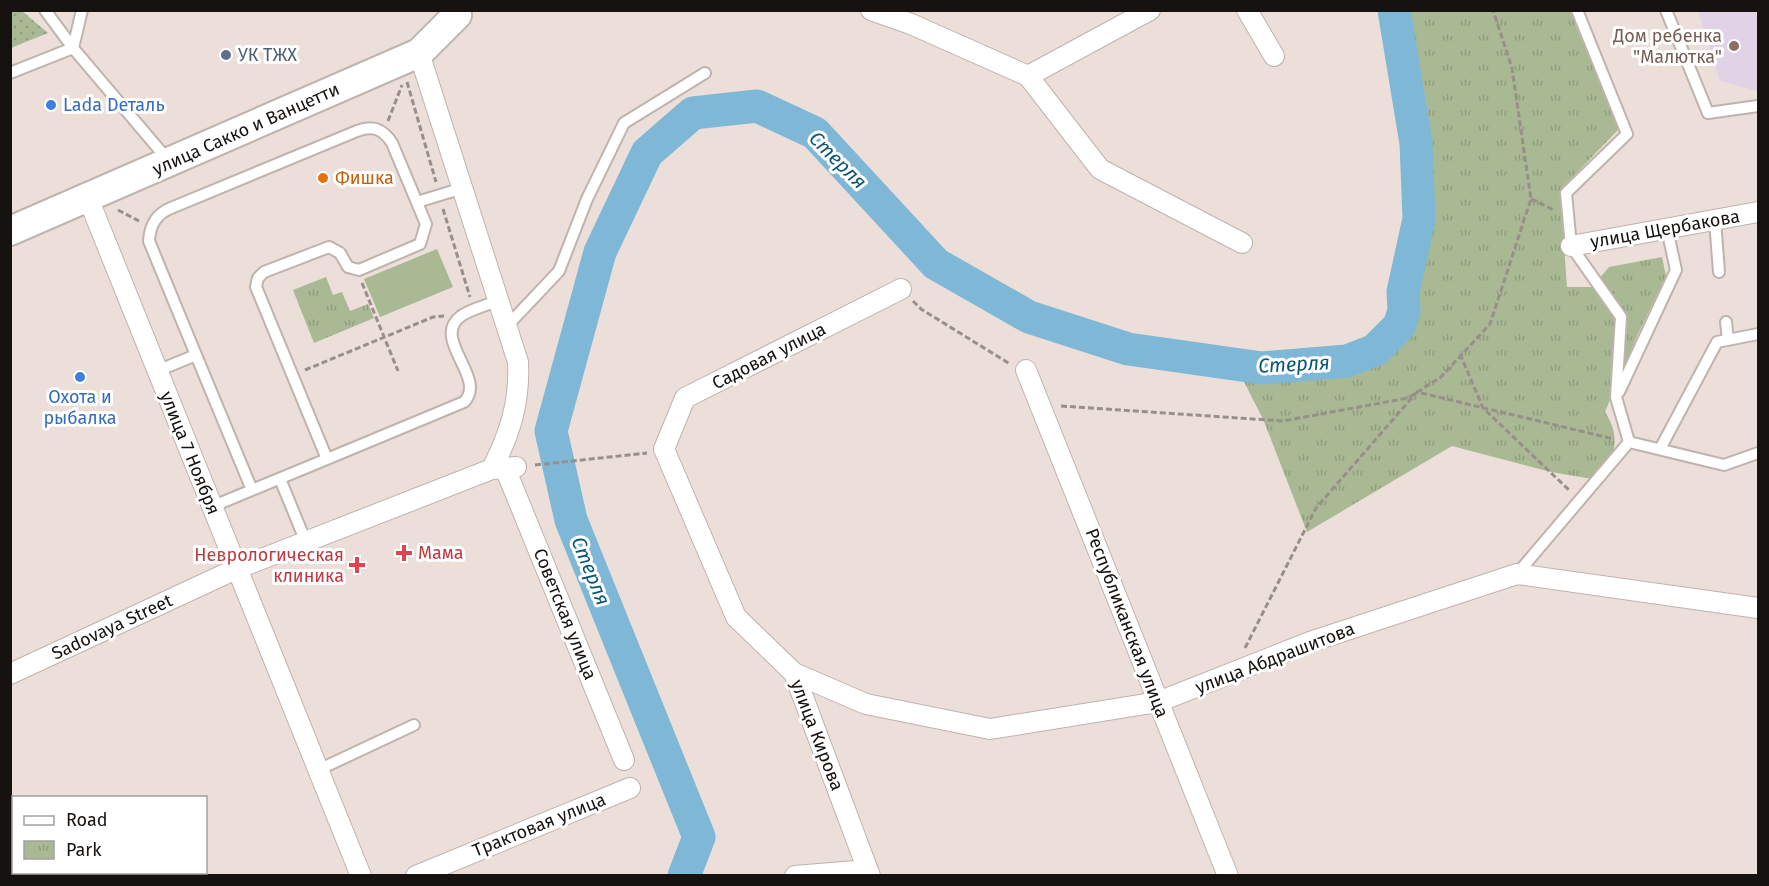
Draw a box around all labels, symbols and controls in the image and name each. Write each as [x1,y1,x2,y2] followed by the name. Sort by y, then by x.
[1612,25,1722,68] place label: Дом ребенка "Малютка"
[1727,39,1741,53] marker: Дом ребенка "Малютка"
[238,44,297,66] place label: УК ТЖХ
[219,48,233,62] marker: УК ТЖХ
[149,78,343,180] street label: улица Сакко и Ванцетти
[63,94,165,116] place label: Lada Dеталь
[44,98,58,112] marker: Lada Dеталь
[804,126,872,194] water label: Стерля
[335,167,394,189] place label: Фишка
[316,171,330,185] marker: Фишка
[1588,205,1742,253] street label: улица Щербакова
[708,318,830,394] street label: Садовая улица
[1258,350,1330,378] water label: Стерля
[73,370,87,384] marker: Охота и рыбалка
[43,386,117,429] place label: Охота и рыбалка
[155,388,225,518] street label: улица 7 Ноября
[1081,525,1173,721] street label: Республиканская улица
[566,533,616,609] water label: Стерля
[418,542,464,564] place label: Мама
[194,544,344,587] place label: Неврологическая клиника
[395,544,413,562] marker: Мама
[529,545,601,683] street label: Советская улица
[348,556,366,574] marker: Неврологическая клиника
[48,589,176,665] street label: Sadovaya Street
[1192,617,1358,699] street label: улица Абдрашитова
[786,676,848,794] street label: улица Кирова
[469,788,609,862] street label: Трактовая улица
[12,796,207,874] legend
[66,809,108,831] text: Road
[66,839,102,861] text: Park

